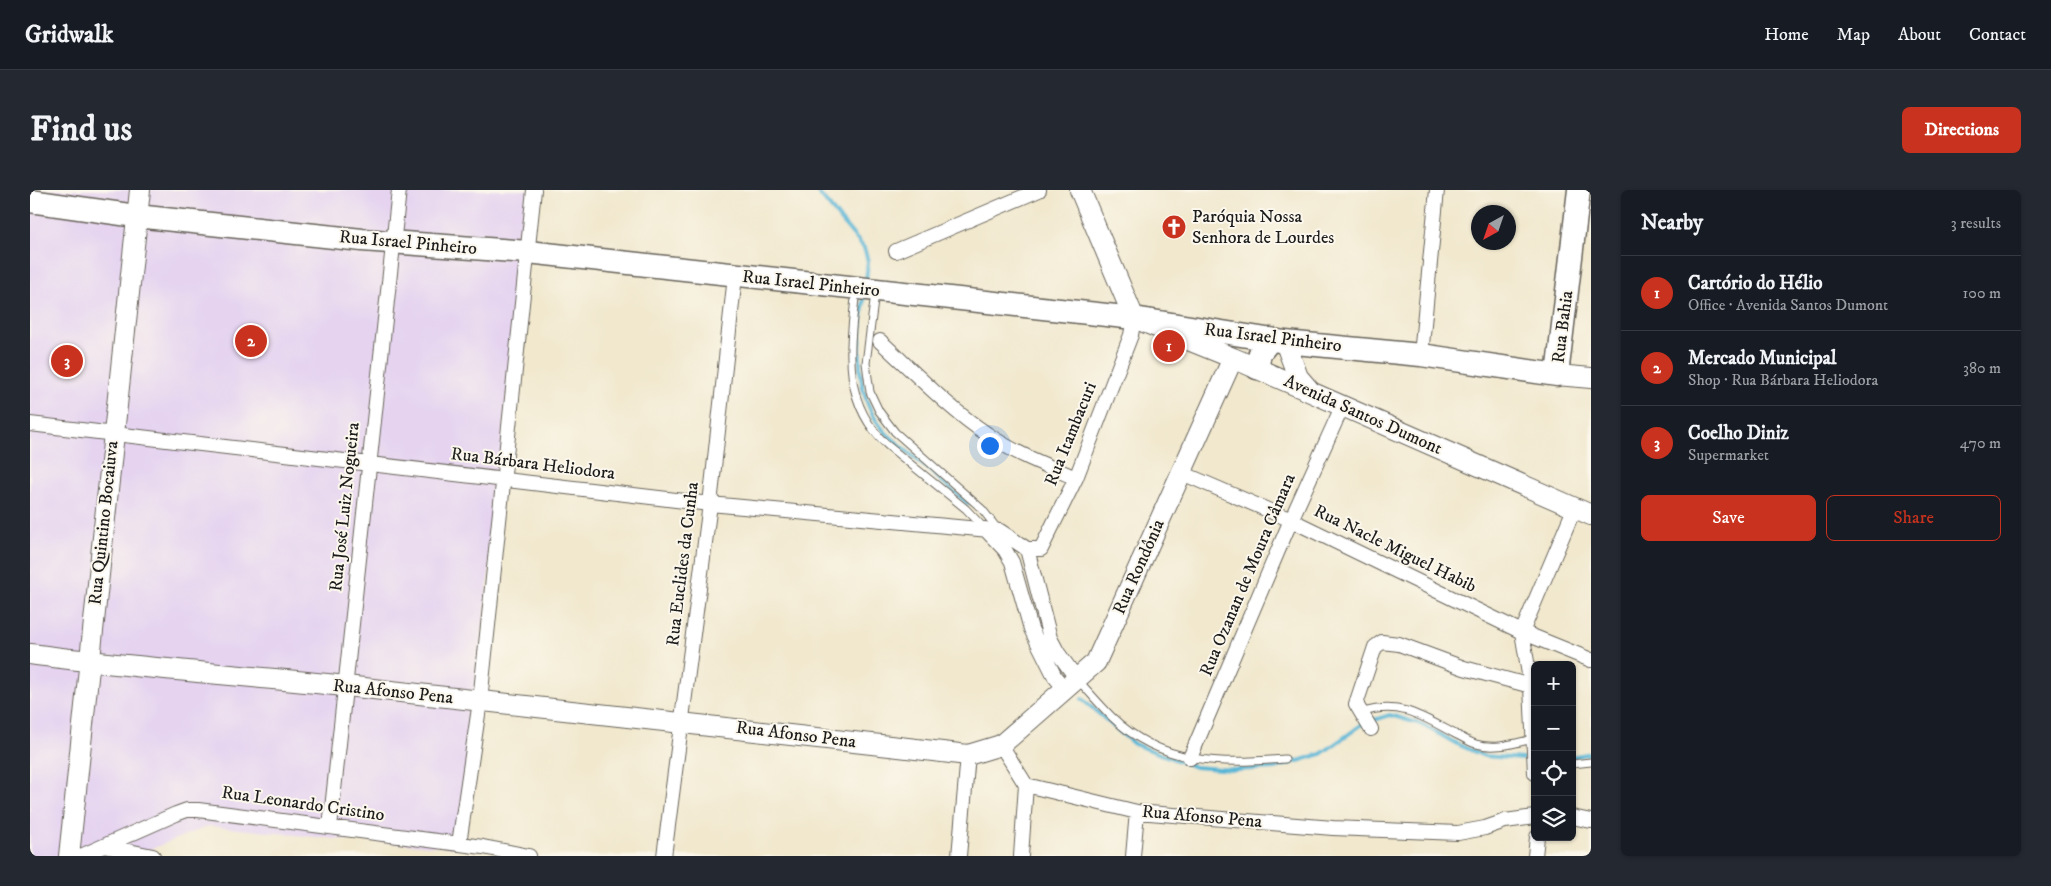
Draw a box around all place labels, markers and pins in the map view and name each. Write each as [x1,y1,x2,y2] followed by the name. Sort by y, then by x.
[1192,206,1334,249] place label: Paróquia Nossa Senhora de Lourdes
[1161,214,1187,240] church icon: Paróquia Nossa Senhora de Lourdes
[235,322,267,360] pin: 2
[1153,327,1185,365] pin: 1
[51,342,83,380] pin: 3

